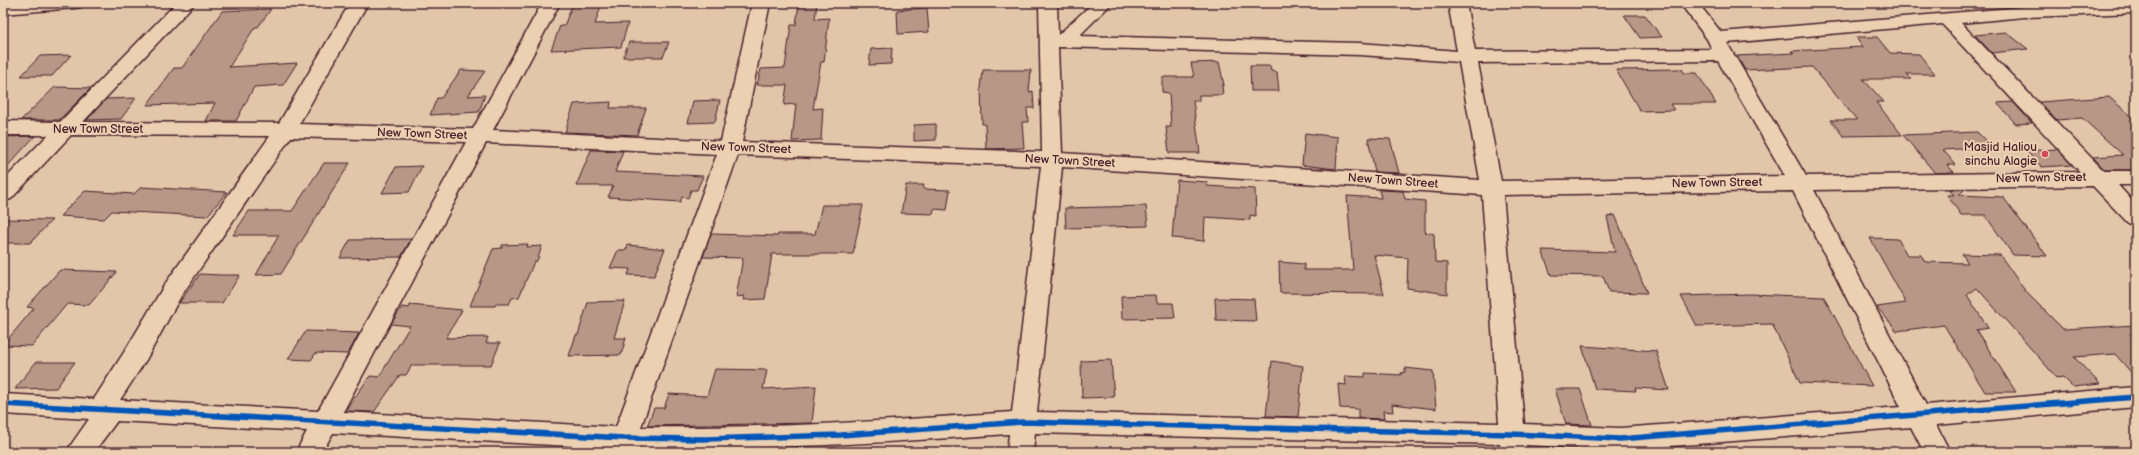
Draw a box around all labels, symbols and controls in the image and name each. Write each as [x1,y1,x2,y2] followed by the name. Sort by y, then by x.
[53,122,144,137] street label: New Town Street
[376,125,468,143] street label: New Town Street
[700,139,792,157] street label: New Town Street
[1964,140,2037,169] place label: Masjid Haliou sinchu Alagie
[2040,149,2050,159] marker: Masjid Haliou sinchu Alagie
[1024,151,1116,171] street label: New Town Street
[1347,170,1439,192] street label: New Town Street
[1996,170,2087,186] street label: New Town Street
[1672,175,1763,191] street label: New Town Street

